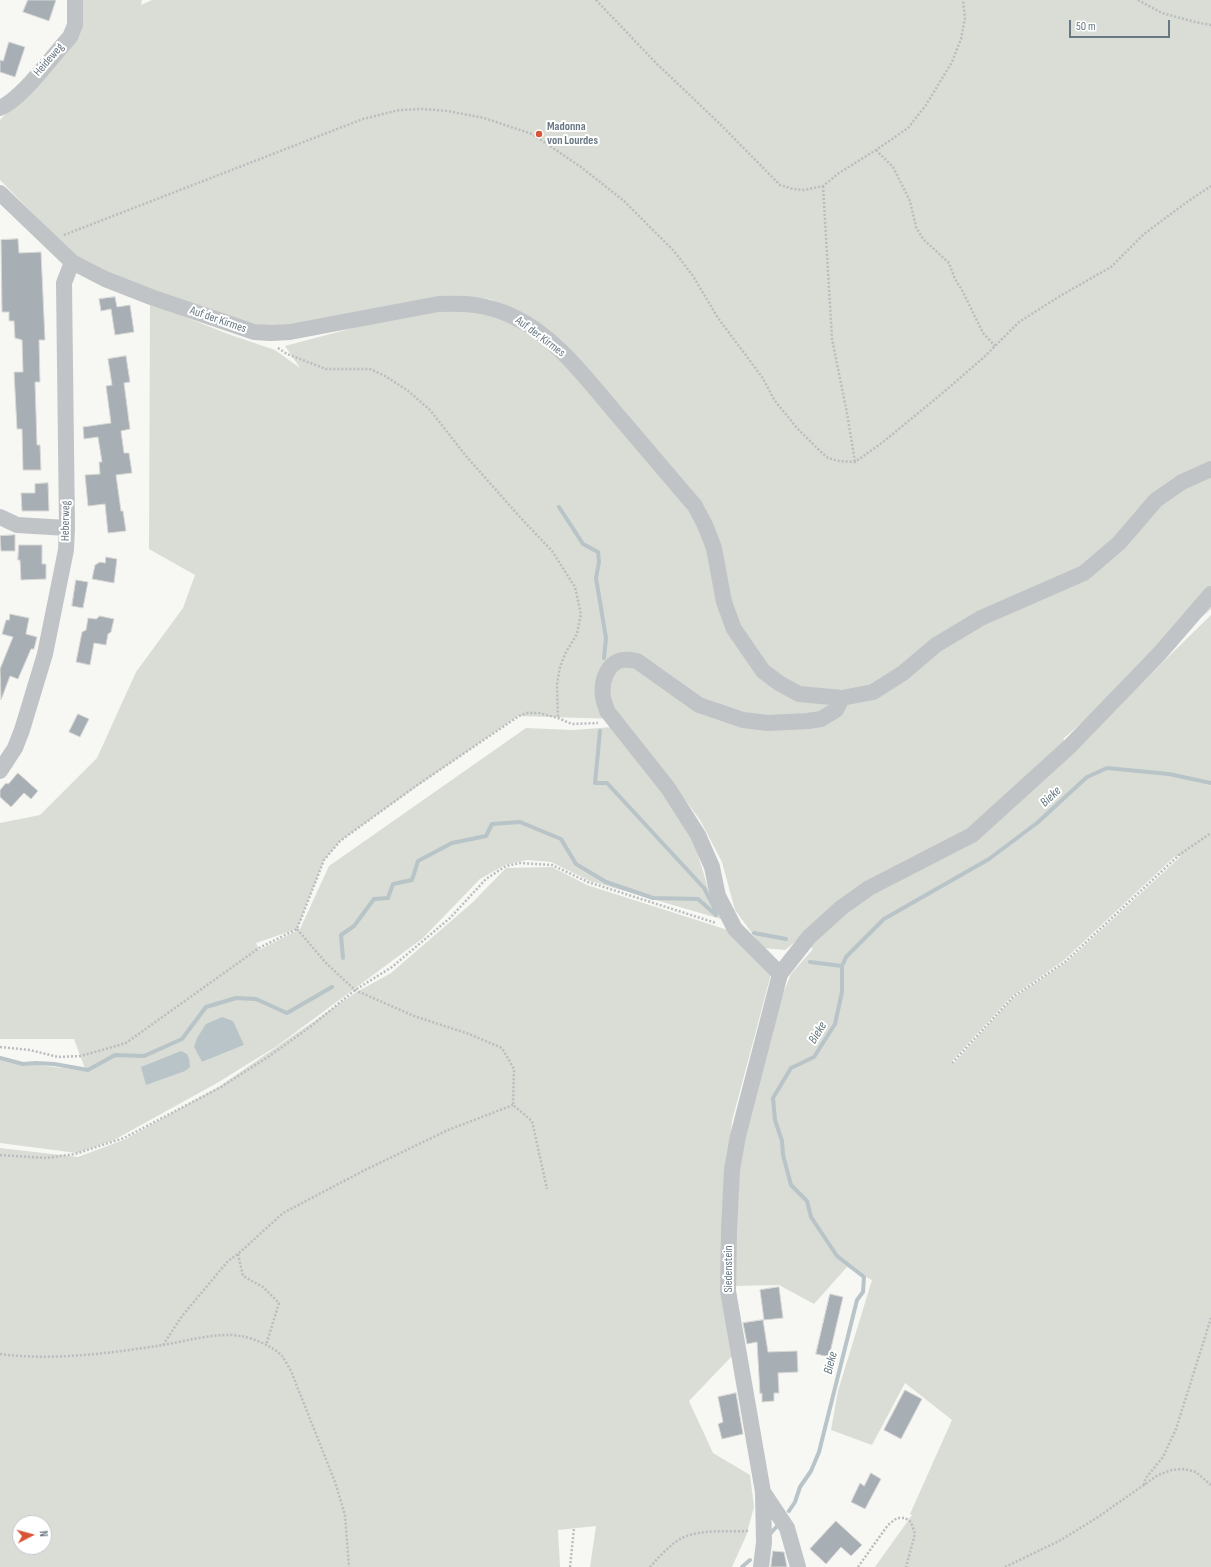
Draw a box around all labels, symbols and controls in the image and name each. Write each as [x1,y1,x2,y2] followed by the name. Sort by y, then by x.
[1071,12,1172,38] scale bar
[1076,19,1096,34] text: 50 m
[31,40,67,80] street label: Heideweg
[547,120,598,148] place label: Madonna von Lourdes
[534,129,544,139] marker: Madonna von Lourdes
[188,304,248,336] street label: Auf der Kirmes
[512,314,568,360] street label: Auf der Kirmes
[58,501,74,541] street label: Heberweg
[1037,784,1065,810] water label: Bieke
[805,1019,831,1047] water label: Bieke
[722,1245,736,1293] street label: Siedenstein
[821,1350,841,1376] water label: Bieke
[12,1515,52,1555] north arrow
[37,1530,50,1537] text: N

